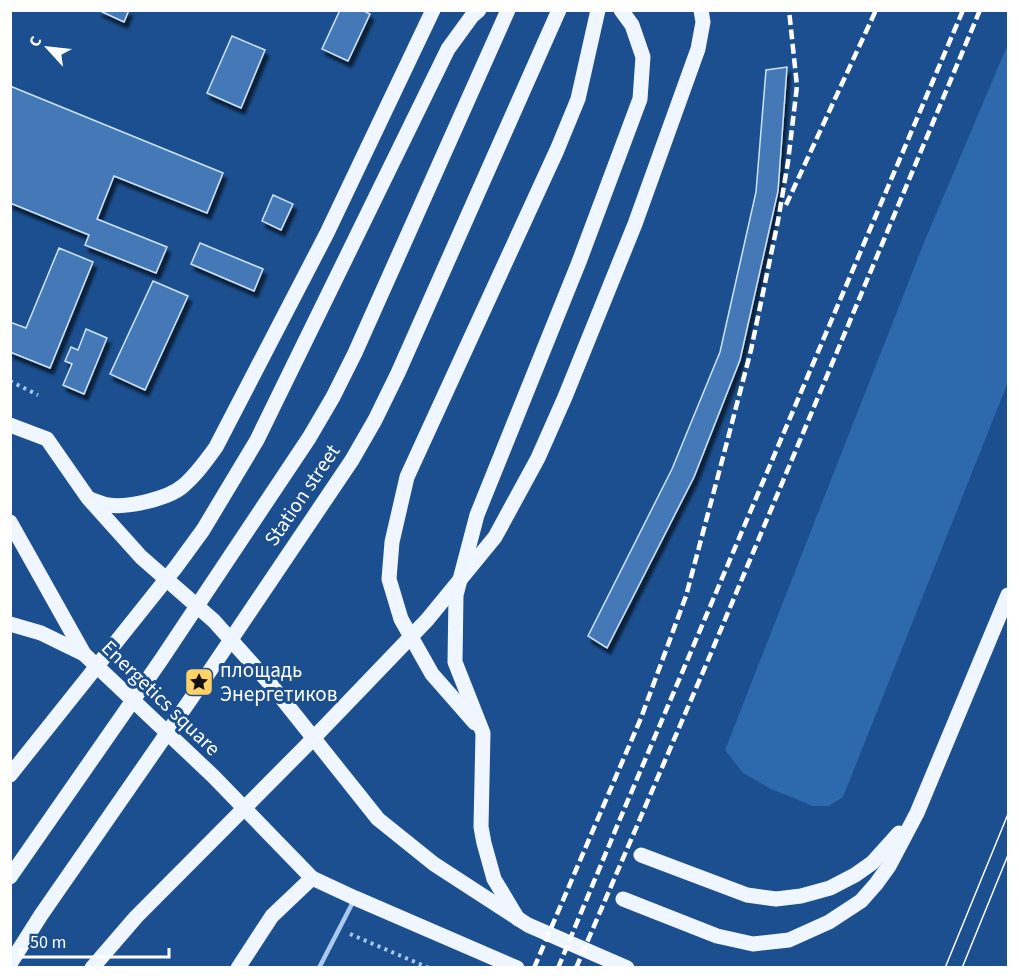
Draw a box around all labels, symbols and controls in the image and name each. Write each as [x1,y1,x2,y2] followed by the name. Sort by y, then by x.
[18,18,78,78] north arrow
[24,33,47,51] text: С
[257,438,347,552] street label: Station street
[95,633,227,763] street label: Energetics square
[220,655,337,709] place label: площадь Энергетиков
[183,666,215,698] place icon: площадь Энергетиков
[21,921,170,959] scale bar
[30,930,66,955] text: 50 m

